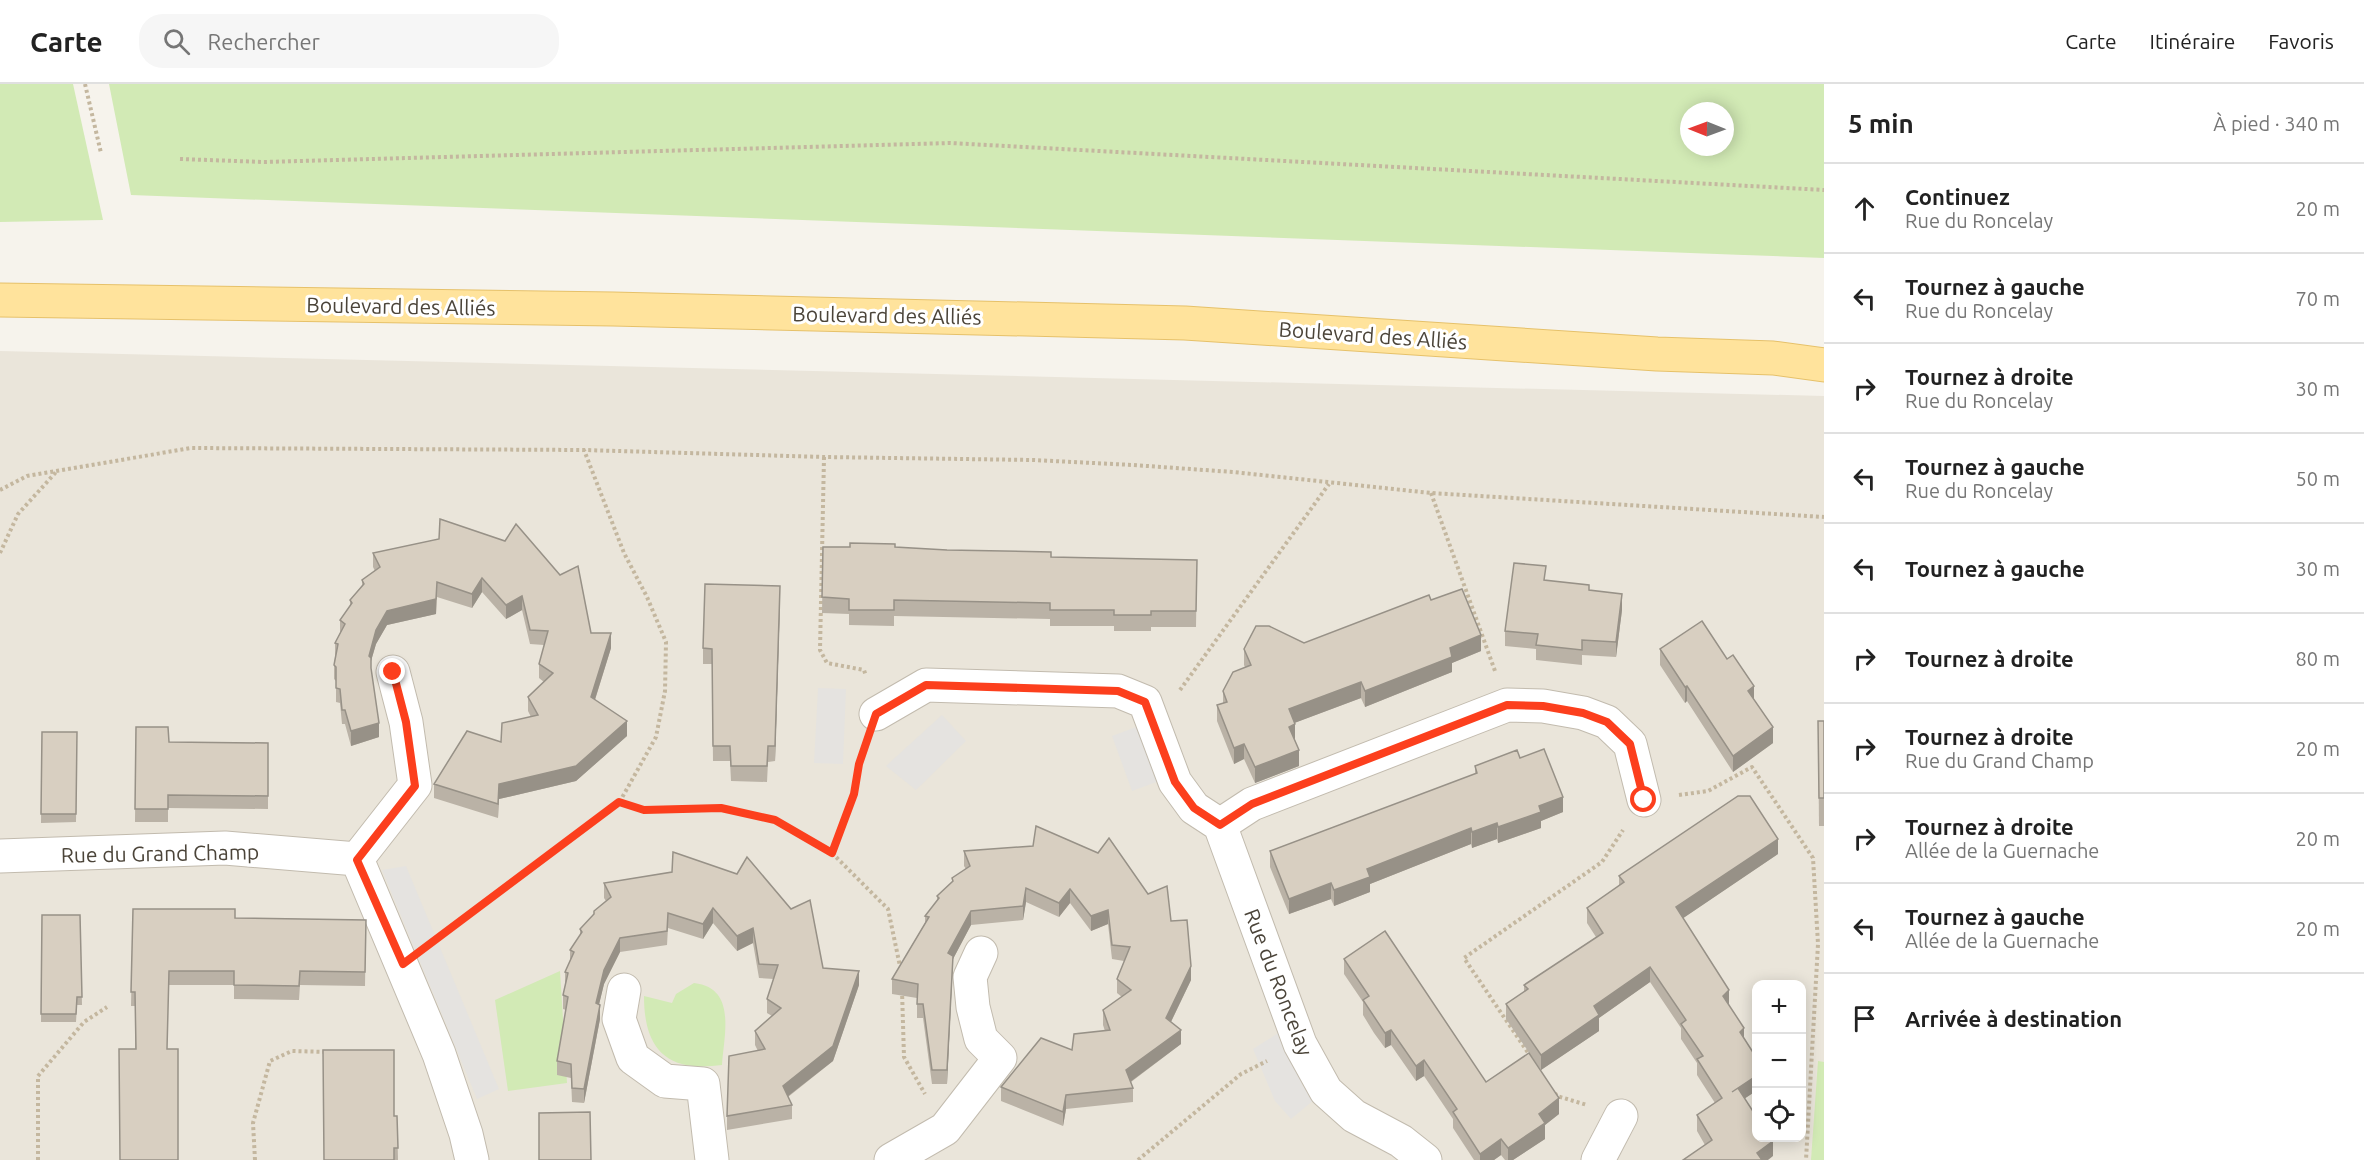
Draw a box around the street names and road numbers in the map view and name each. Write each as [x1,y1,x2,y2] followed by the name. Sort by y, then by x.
[306,292,496,320] street label: Boulevard des Alliés
[792,301,982,329] street label: Boulevard des Alliés
[1278,316,1468,354] street label: Boulevard des Alliés
[61,839,259,867] street label: Rue du Grand Champ
[1240,905,1318,1059] street label: Rue du Roncelay

